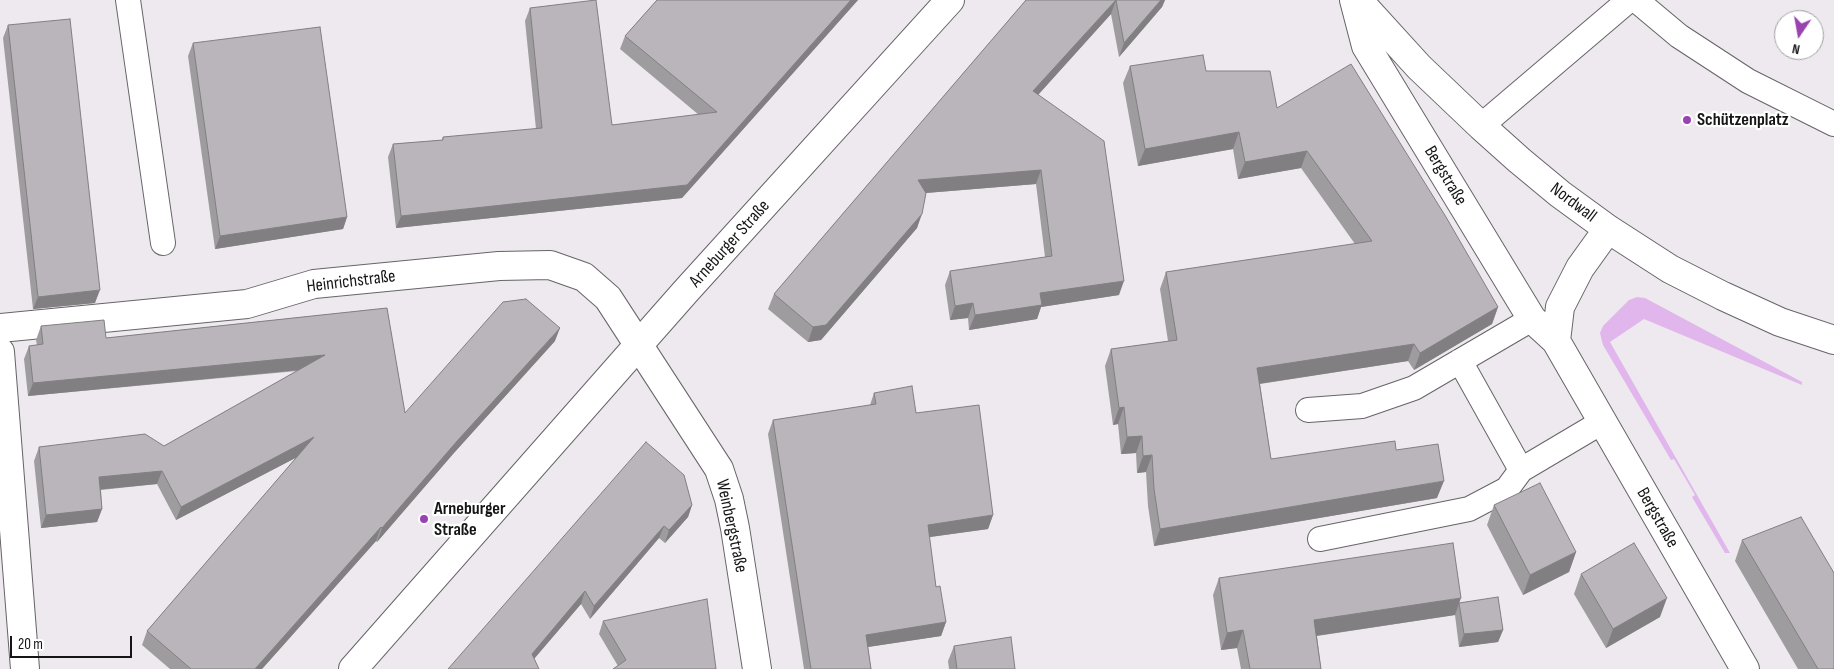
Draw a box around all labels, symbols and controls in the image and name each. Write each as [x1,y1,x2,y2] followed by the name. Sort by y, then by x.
[1774,10,1824,60] north arrow
[1791,40,1801,58] text: N
[1697,109,1789,131] place label: Schützenplatz
[1681,114,1693,126] marker: Schützenplatz
[1419,142,1471,210] street label: Bergstraße
[1546,179,1600,227] street label: Nordwall
[685,196,775,292] street label: Arneburger Straße
[305,266,397,298] street label: Heinrichstraße
[711,477,751,575] street label: Weinbergstraße
[1631,484,1683,552] street label: Bergstraße
[434,498,506,540] place label: Arneburger Straße
[418,513,430,525] marker: Arneburger Straße
[12,626,135,658] scale bar
[18,635,43,654] text: 20 m

